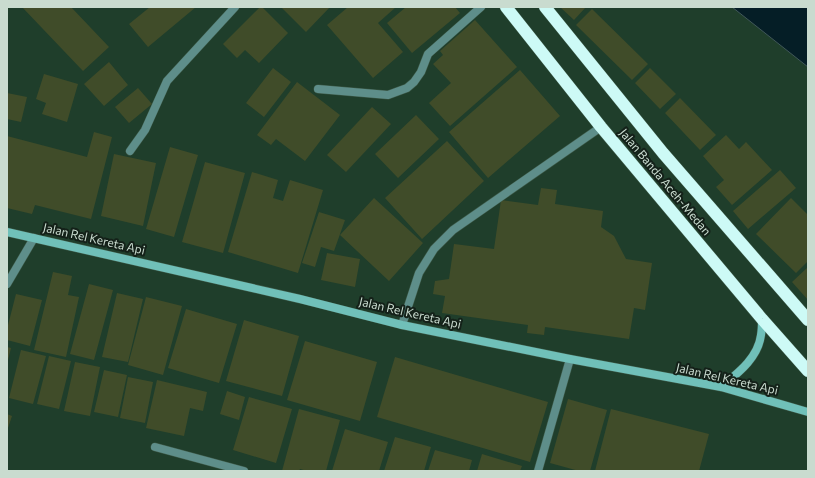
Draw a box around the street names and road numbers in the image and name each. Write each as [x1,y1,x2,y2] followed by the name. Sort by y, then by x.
[616,125,714,238] street label: Jalan Banda Aceh-Medan
[42,219,147,258] street label: Jalan Rel Kereta Api
[358,293,463,332] street label: Jalan Rel Kereta Api
[675,359,780,398] street label: Jalan Rel Kereta Api

